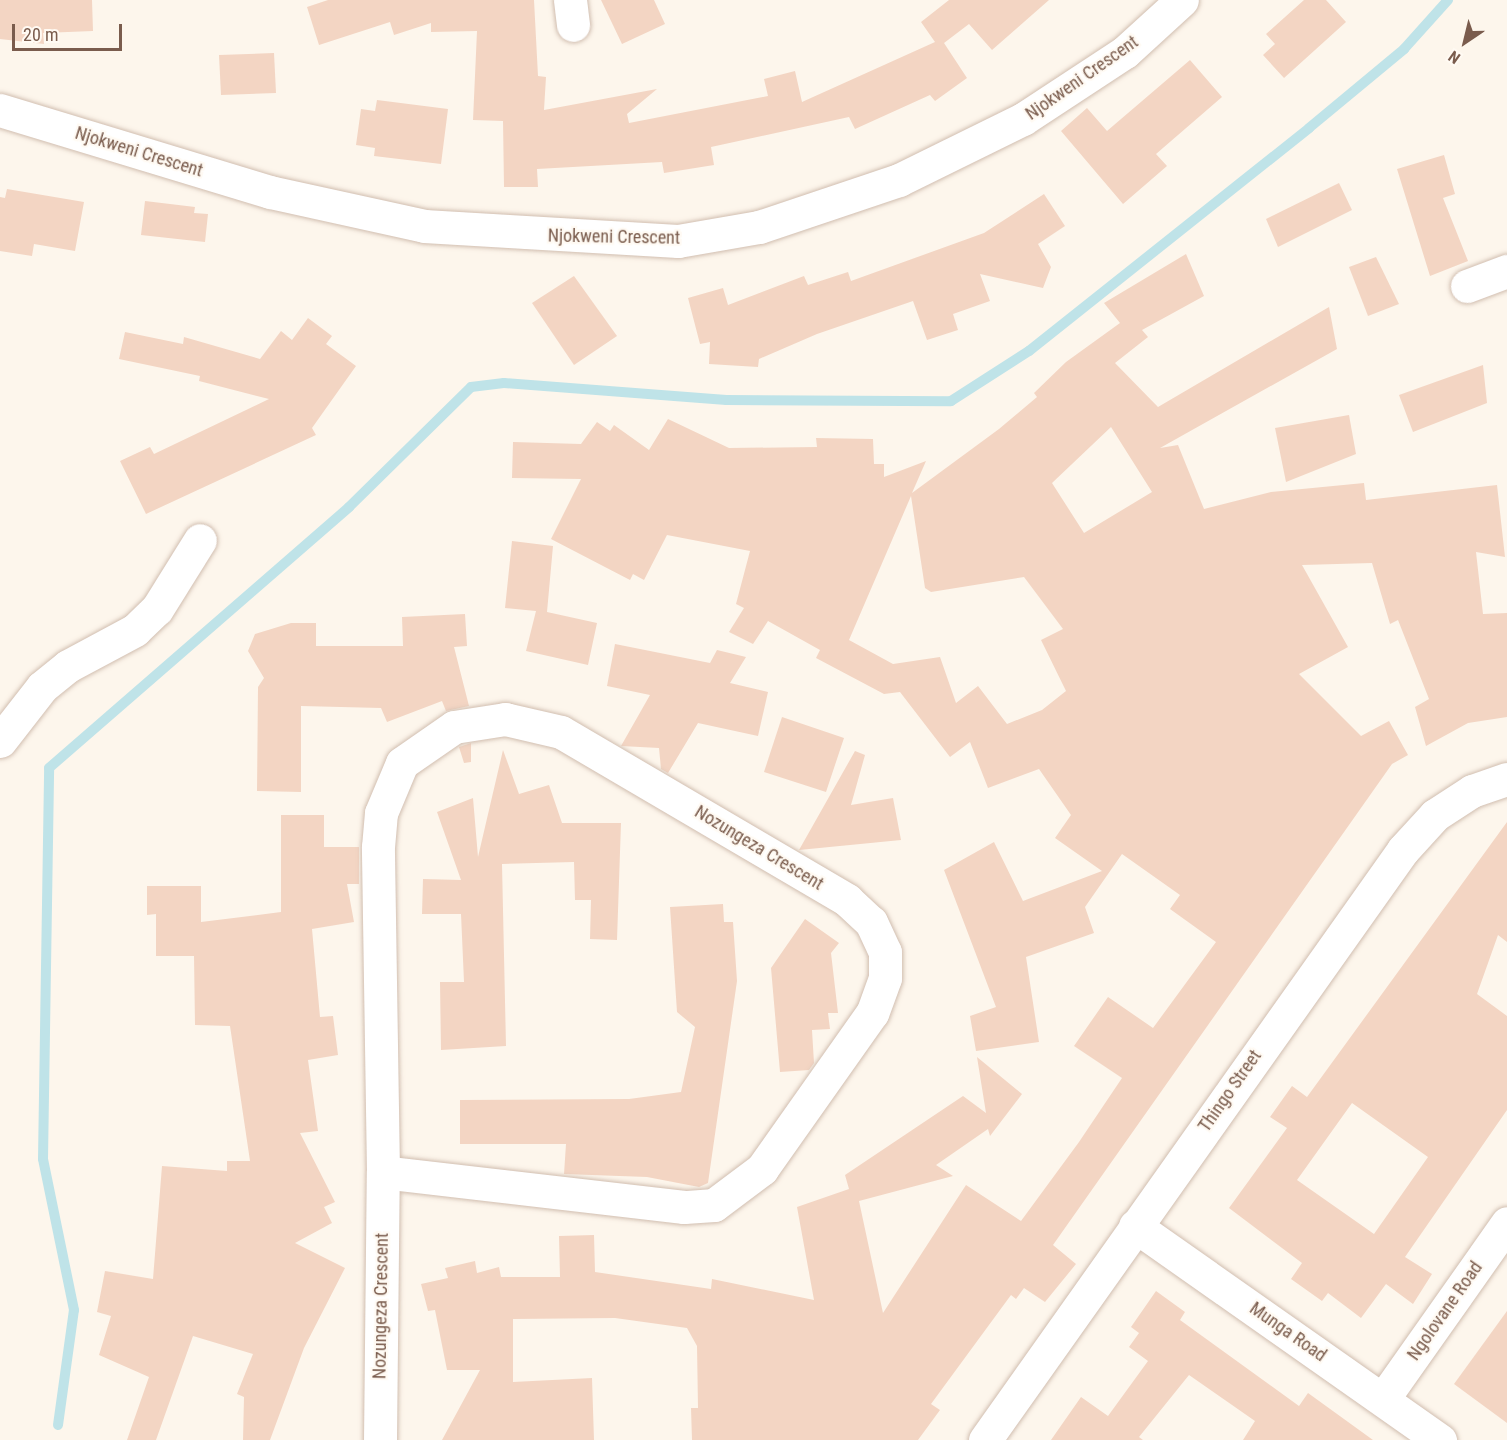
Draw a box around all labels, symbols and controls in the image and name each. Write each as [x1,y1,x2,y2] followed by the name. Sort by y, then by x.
[15,12,124,50] scale bar
[1435,12,1495,72] north arrow
[23,24,58,45] text: 20 m
[1022,31,1142,125] street label: Njokweni Crescent
[1445,47,1464,68] text: N
[73,122,205,182] street label: Njokweni Crescent
[548,225,680,249] street label: Njokweni Crescent
[691,801,827,895] street label: Nozungeza Crescent
[1194,1046,1266,1136] street label: Thingo Street
[369,1233,393,1379] street label: Nozungeza Crescent
[1403,1257,1487,1365] street label: Ngolovane Road
[1245,1298,1331,1366] street label: Munga Road

